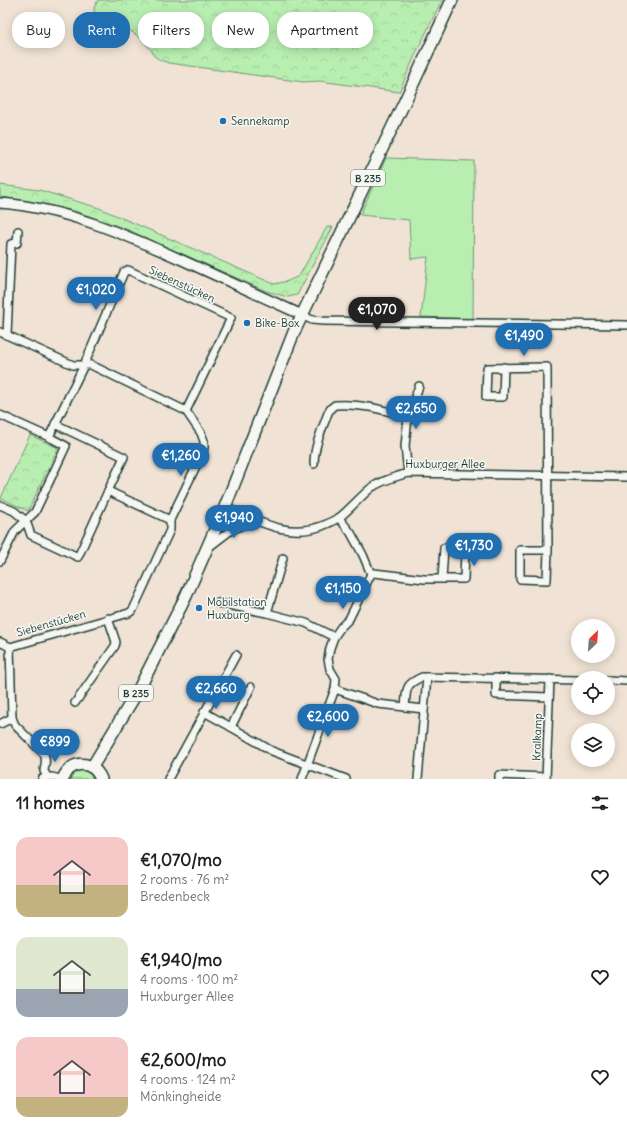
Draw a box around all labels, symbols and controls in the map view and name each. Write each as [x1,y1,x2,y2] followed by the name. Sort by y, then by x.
[12,12,65,48] chip: Buy
[73,12,130,48] chip: Rent
[138,12,204,48] chip: Filters
[212,12,269,48] chip: New
[277,12,373,48] chip: Apartment
[231,114,289,128] place label: Sennekamp
[218,116,228,126] marker: Sennekamp
[351,170,385,186] road number: B 235
[147,263,217,305] street label: Siebenstücken
[63,277,129,311] pin: €1,020
[76,281,116,298] text: €1,020
[344,297,410,331] pin: €1,070
[357,301,397,318] text: €1,070
[255,316,300,330] place label: Bike-Box
[242,318,252,328] marker: Bike-Box
[491,323,557,357] pin: €1,490
[504,327,544,344] text: €1,490
[383,396,449,430] pin: €2,650
[395,400,437,417] text: €2,650
[148,443,214,477] pin: €1,260
[161,447,201,464] text: €1,260
[405,457,485,471] street label: Huxburger Allee
[201,505,267,539] pin: €1,940
[214,509,254,526] text: €1,940
[441,533,507,567] pin: €1,730
[455,537,493,554] text: €1,730
[310,576,376,610] pin: €1,150
[325,580,361,597] text: €1,150
[207,595,267,622] place label: Mobilstation Huxburg
[194,603,204,613] marker: Mobilstation Huxburg
[15,606,87,640] street label: Siebenstücken
[571,619,615,663] north arrow
[571,619,615,767] map controls
[571,671,615,715] button: locate
[183,676,249,710] pin: €2,660
[195,680,237,697] text: €2,660
[119,685,153,701] road number: B 235
[295,704,361,738] pin: €2,600
[307,708,349,725] text: €2,600
[529,713,545,761] street label: Kralkamp
[571,723,615,767] button: layers
[31,729,79,763] pin: €899
[40,733,70,750] text: €899
[16,792,85,814] text: 11 homes
[589,792,611,814] icon: filters
[140,849,222,871] text: €1,070/mo
[48,853,96,901] icon: home
[589,866,611,888] icon: heart
[140,871,229,888] text: 2 rooms · 76 m²
[140,888,210,905] text: Bredenbeck
[140,949,222,971] text: €1,940/mo
[48,953,96,1001] icon: home
[589,966,611,988] icon: heart
[140,971,238,988] text: 4 rooms · 100 m²
[140,988,234,1005] text: Huxburger Allee
[140,1049,226,1071] text: €2,600/mo
[48,1053,96,1101] icon: home
[589,1066,611,1088] icon: heart
[140,1071,236,1088] text: 4 rooms · 124 m²
[140,1088,222,1105] text: Mönkingheide

